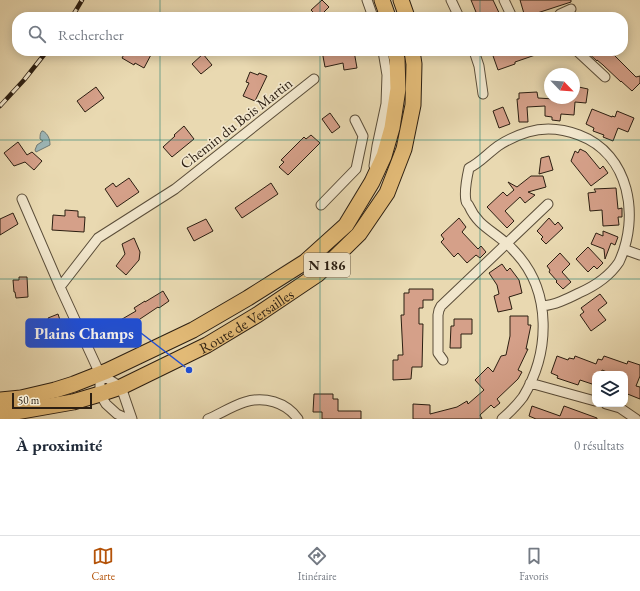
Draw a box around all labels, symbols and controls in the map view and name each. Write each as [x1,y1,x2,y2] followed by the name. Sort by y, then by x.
[12,12,628,56] search box
[26,23,48,45] icon: search
[58,25,124,44] text: Rechercher
[544,68,580,104] north arrow
[176,73,296,173] street label: Chemin du Bois Martin
[304,253,350,277] road number: N 186
[196,284,297,357] street label: Route de Versailles
[26,319,141,347] callout: Plains Champs
[34,323,134,344] text: Plains Champs
[592,371,628,407] map controls
[592,371,628,407] button: layers
[12,391,92,410] scale bar
[18,393,39,407] text: 50 m
[16,434,102,456] text: À proximité
[574,437,624,454] text: 0 résultats
[91,545,115,583] tab: Carte
[298,545,336,583] tab: Itinéraire
[519,545,549,583] tab: Favoris

